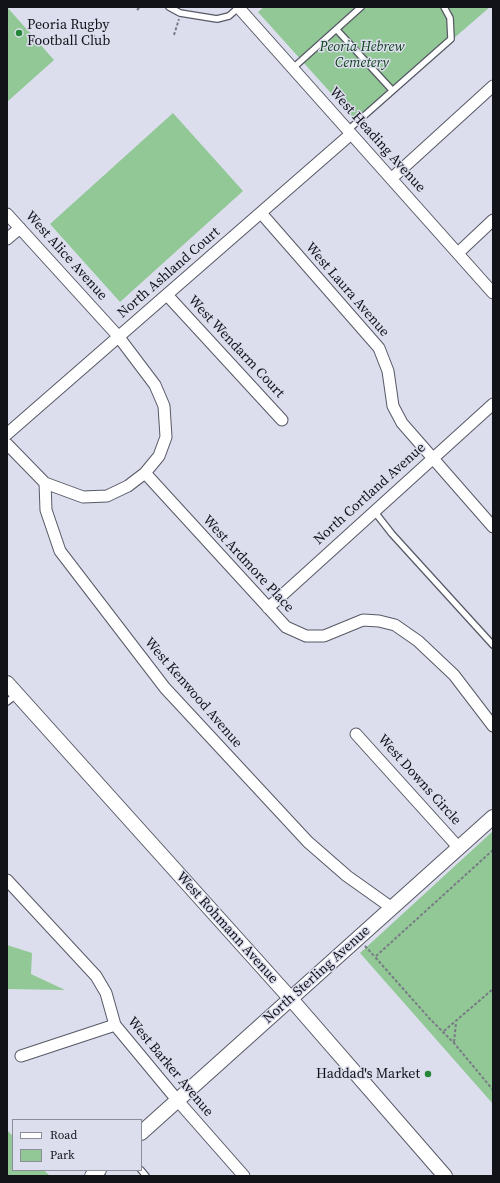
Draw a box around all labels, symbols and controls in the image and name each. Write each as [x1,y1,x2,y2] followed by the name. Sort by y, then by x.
[27,17,110,50] place label: Peoria Rugby Football Club
[14,28,24,38] marker: Peoria Rugby Football Club
[320,39,404,72] park label: Peoria Hebrew Cemetery
[325,84,429,196] street label: West Heading Avenue
[22,208,110,304] street label: West Alice Avenue
[114,224,224,322] street label: North Ashland Court
[302,239,392,341] street label: West Laura Avenue
[184,292,288,402] street label: West Wendarm Court
[311,440,429,548] street label: North Cortland Avenue
[199,512,297,616] street label: West Ardmore Place
[141,634,245,752] street label: West Kenwood Avenue
[374,731,464,829] street label: West Downs Circle
[172,869,282,987] street label: West Rohmann Avenue
[260,923,374,1027] street label: North Sterling Avenue
[123,1014,217,1120] street label: West Barker Avenue
[316,1066,420,1082] place label: Haddad's Market
[423,1069,433,1079] marker: Haddad's Market
[12,1119,142,1171] legend
[50,1127,77,1143] text: Road
[50,1147,75,1163] text: Park

